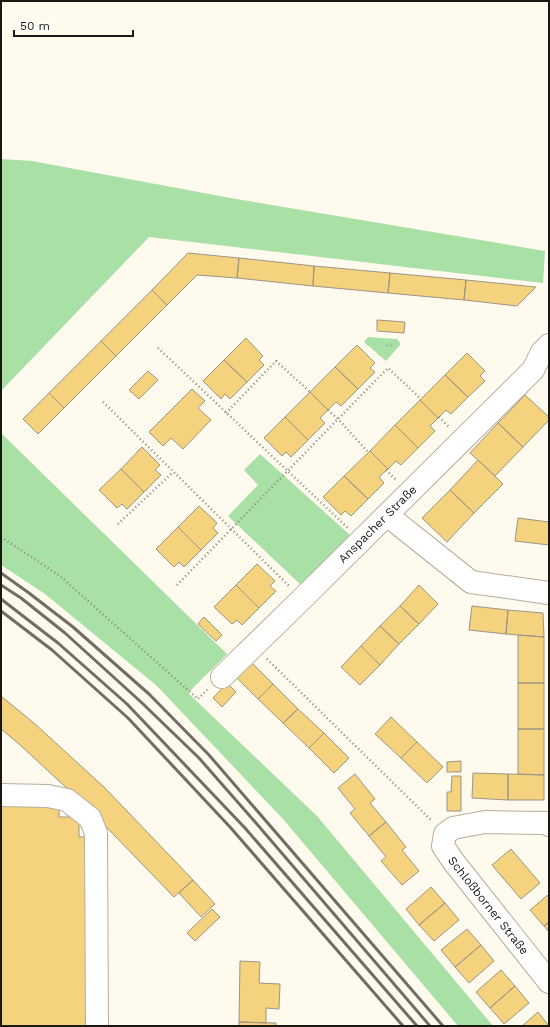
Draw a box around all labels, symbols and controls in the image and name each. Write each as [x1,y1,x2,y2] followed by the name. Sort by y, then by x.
[14,12,133,38] scale bar
[20,19,50,33] text: 50 m
[335,482,420,566] street label: Anspacher Straße
[445,854,532,957] street label: Schloßborner Straße

